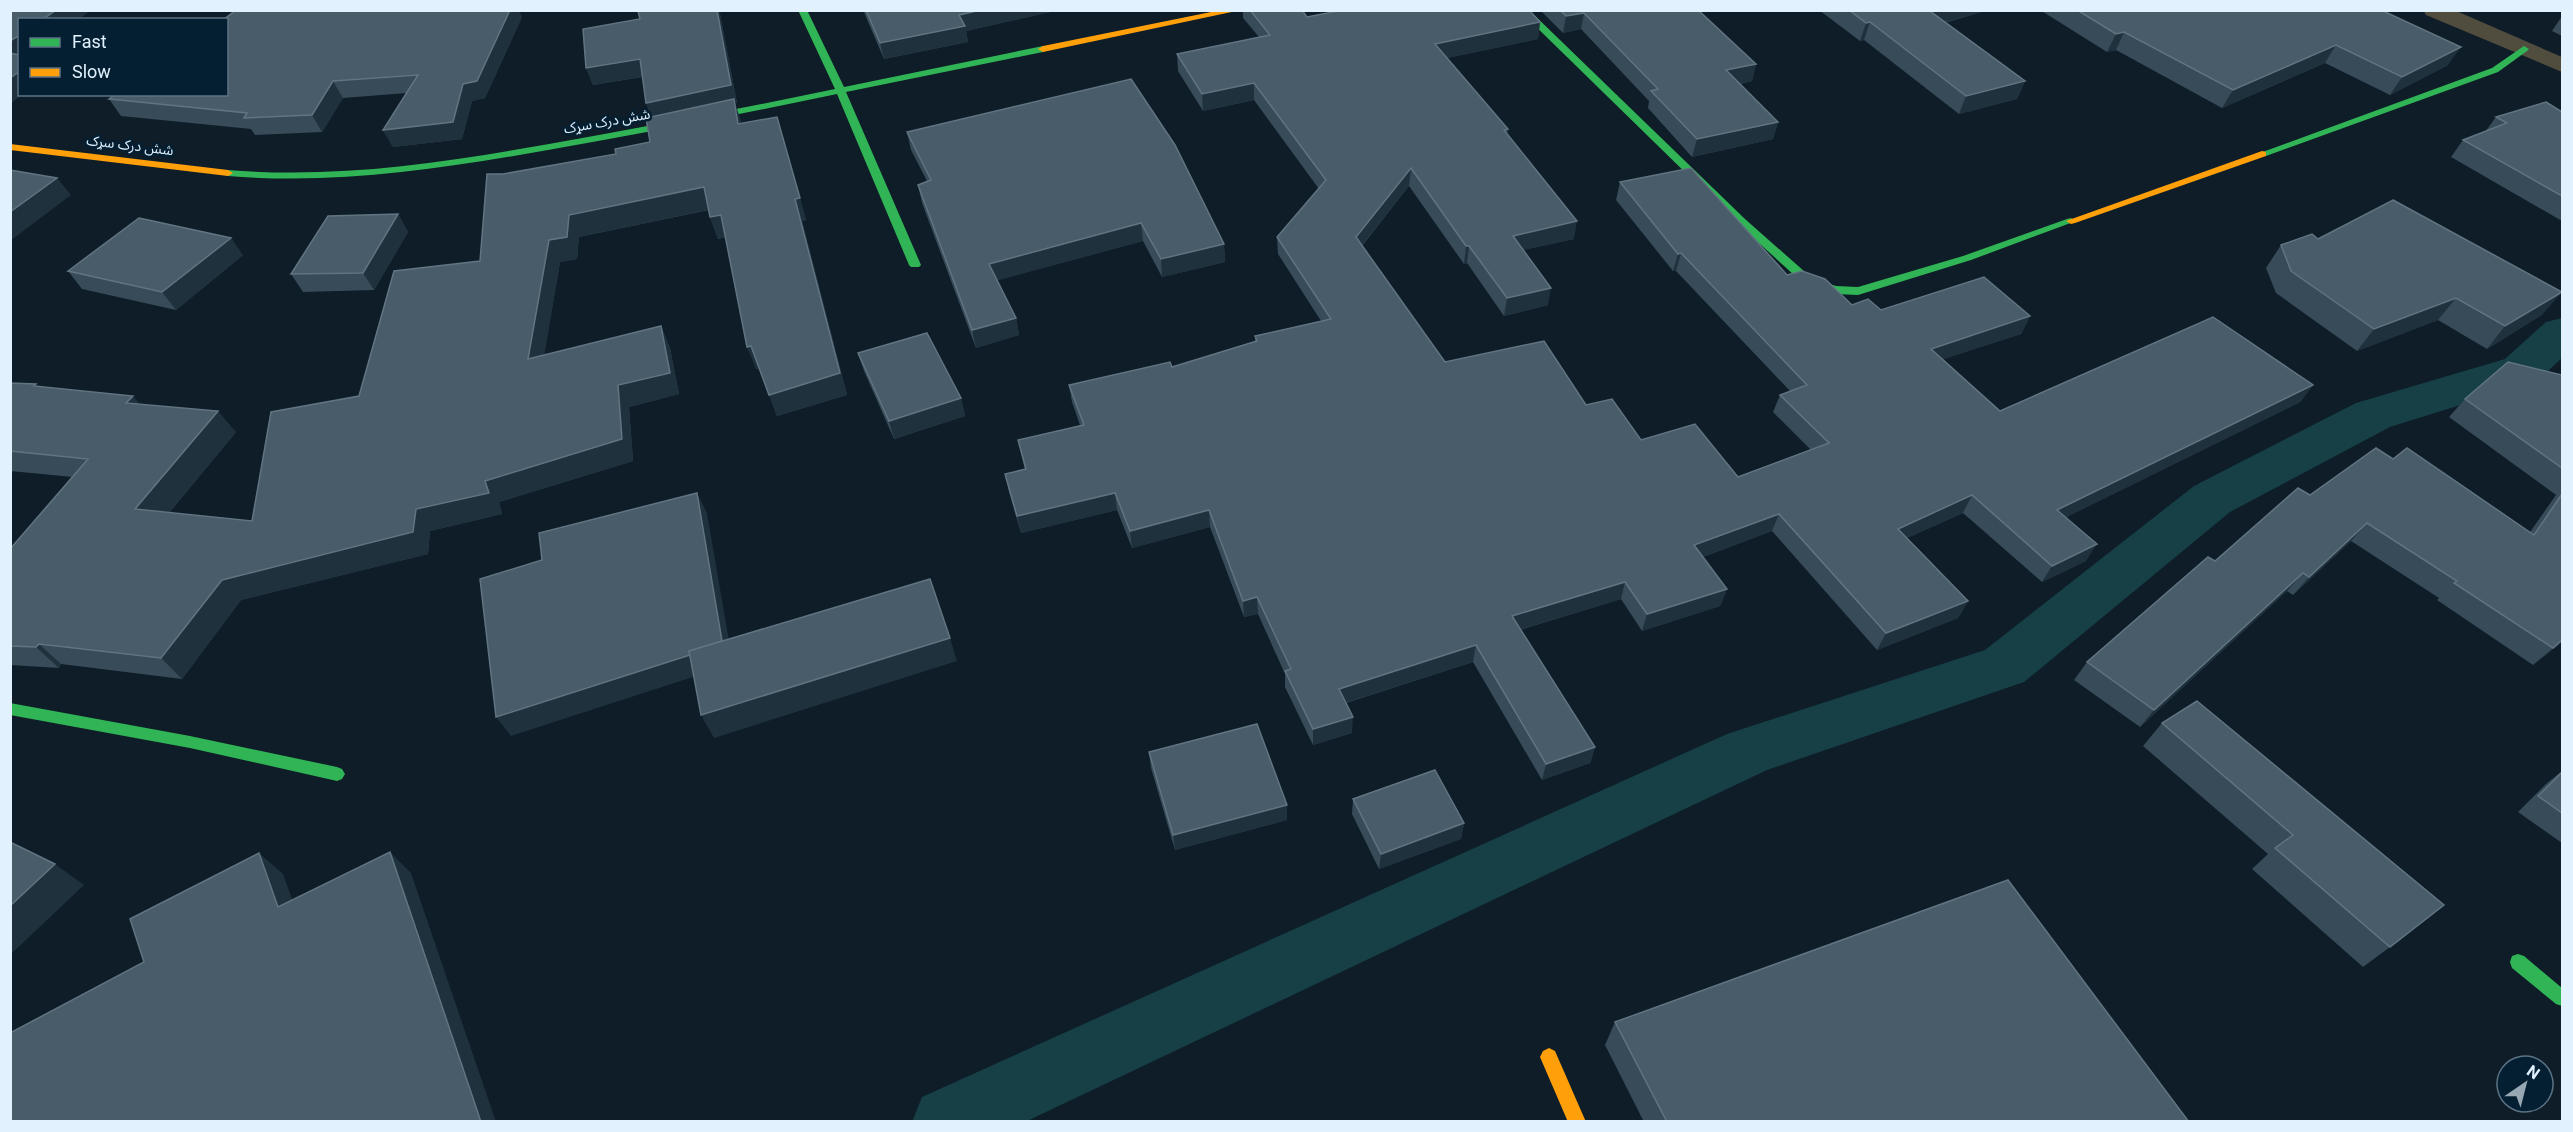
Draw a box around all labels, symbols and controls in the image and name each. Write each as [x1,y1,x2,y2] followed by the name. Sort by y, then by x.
[18,18,228,96] legend
[72,31,107,52] text: Fast
[72,61,111,82] text: Slow
[563,106,652,137] street label: شش درک سړک
[85,132,174,159] street label: شش درک سړک
[2495,1054,2555,1114] north arrow
[2523,1061,2543,1083] text: N

